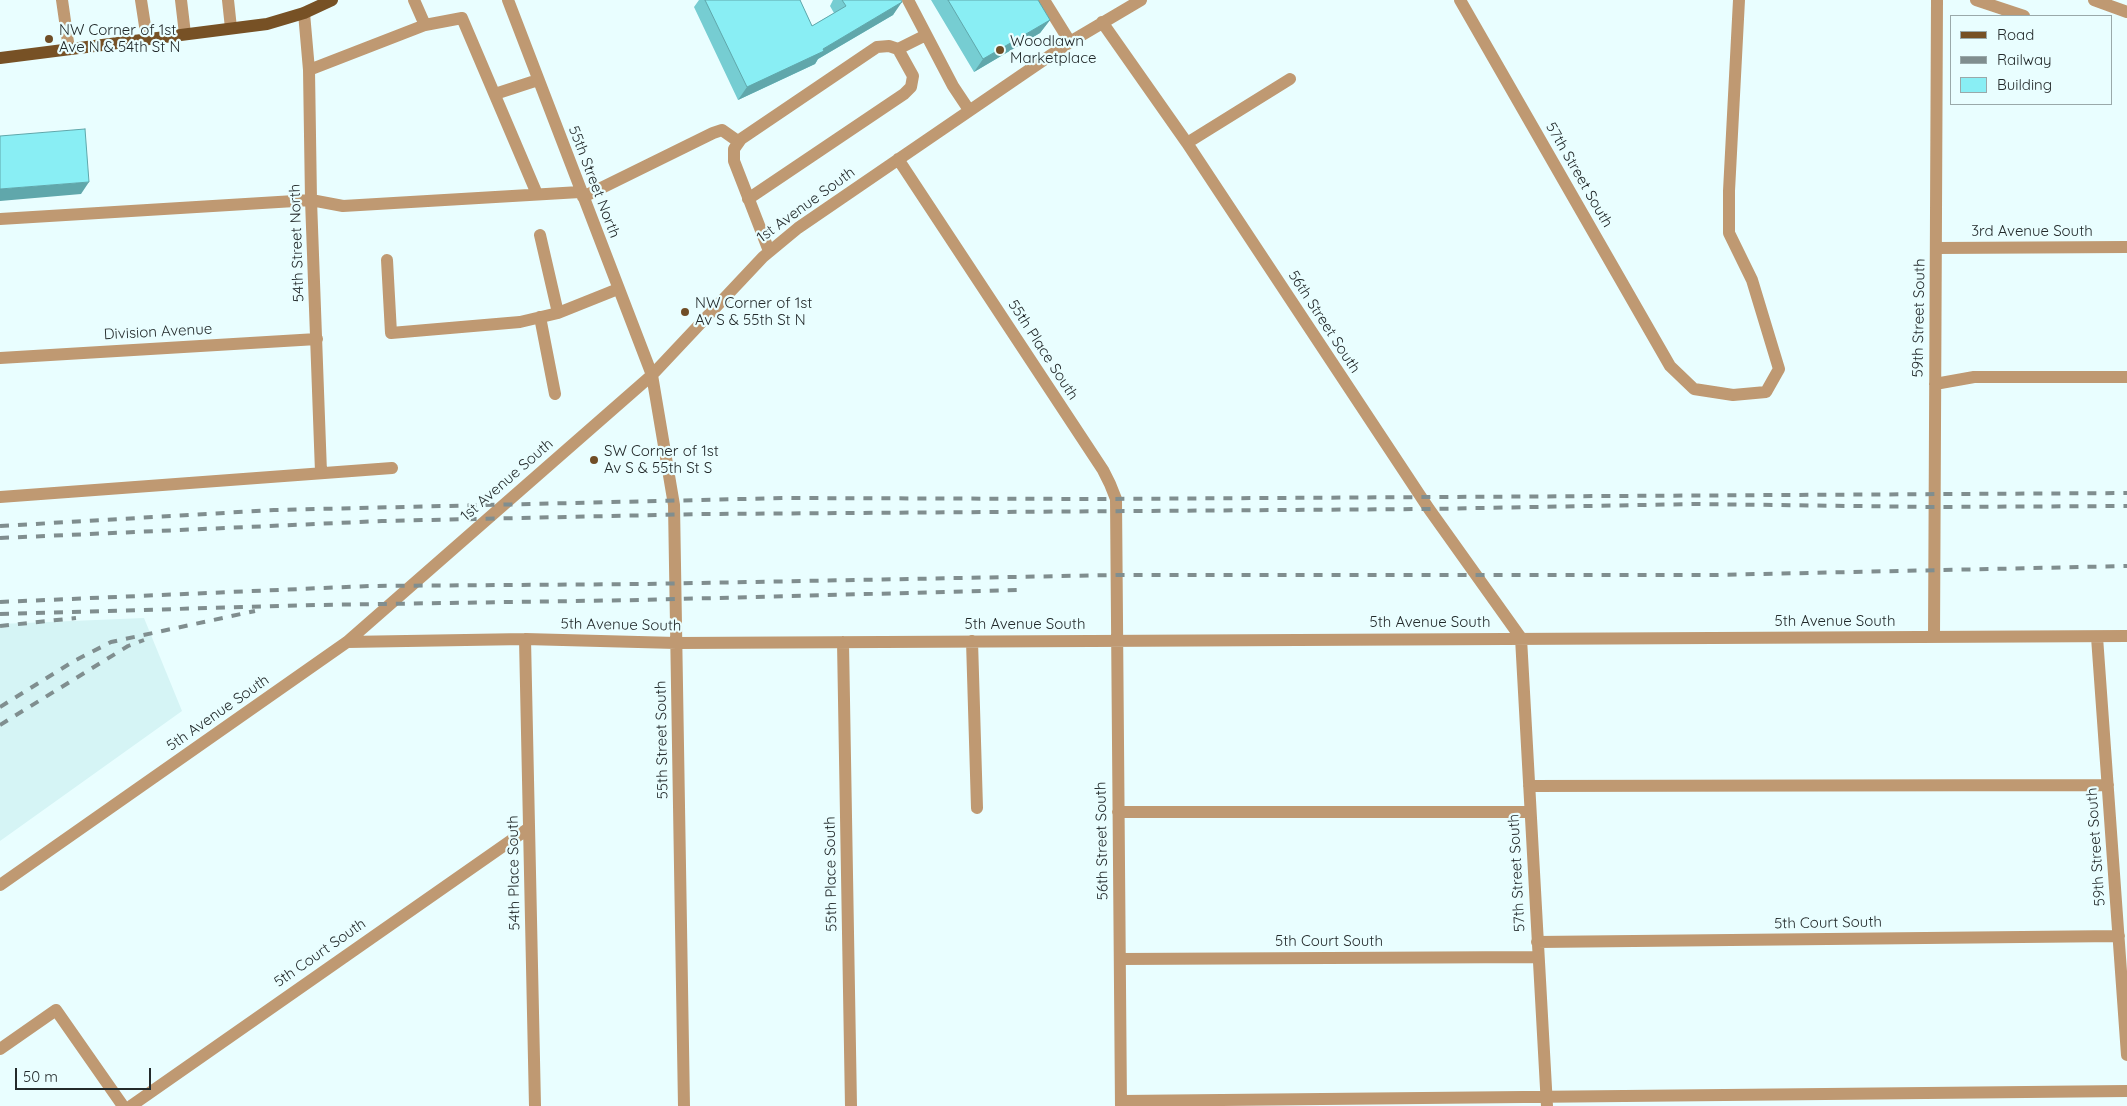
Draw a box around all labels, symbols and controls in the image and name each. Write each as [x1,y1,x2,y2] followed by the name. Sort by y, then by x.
[1950,15,2112,105] legend
[59,21,180,56] place label: NW Corner of 1st Ave N & 54th St N
[1997,25,2034,44] text: Road
[1010,32,1096,67] place label: Woodlawn Marketplace
[43,33,55,45] marker: NW Corner of 1st Ave N & 54th St N
[994,44,1006,56] marker: Woodlawn Marketplace
[1997,50,2052,69] text: Railway
[1997,75,2052,94] text: Building
[1542,119,1616,231] street label: 57th Street South
[564,123,624,241] street label: 55th Street North
[753,163,859,247] street label: 1st Avenue South
[286,184,308,302] street label: 54th Street North
[1971,222,2093,240] street label: 3rd Avenue South
[1909,258,1929,378] street label: 59th Street South
[1284,267,1364,377] street label: 56th Street South
[695,294,812,329] place label: NW Corner of 1st Av S & 55th St N
[1004,297,1082,403] street label: 55th Place South
[679,306,691,318] marker: NW Corner of 1st Av S & 55th St N
[103,320,213,344] street label: Division Avenue
[457,435,557,525] street label: 1st Avenue South
[604,442,719,477] place label: SW Corner of 1st Av S & 55th St S
[588,454,600,466] marker: SW Corner of 1st Av S & 55th St S
[1775,612,1895,630] street label: 5th Avenue South
[1370,613,1490,631] street label: 5th Avenue South
[560,615,682,635] street label: 5th Avenue South
[965,615,1085,633] street label: 5th Avenue South
[163,671,273,755] street label: 5th Avenue South
[652,680,672,800] street label: 55th Street South
[1092,782,1112,900] street label: 56th Street South
[2083,787,2109,907] street label: 59th Street South
[1505,813,1529,933] street label: 57th Street South
[504,815,524,931] street label: 54th Place South
[821,816,841,932] street label: 55th Place South
[1774,913,1882,933] street label: 5th Court South
[271,915,369,991] street label: 5th Court South
[1275,932,1383,950] street label: 5th Court South
[18,1058,154,1090] scale bar
[23,1067,58,1086] text: 50 m

